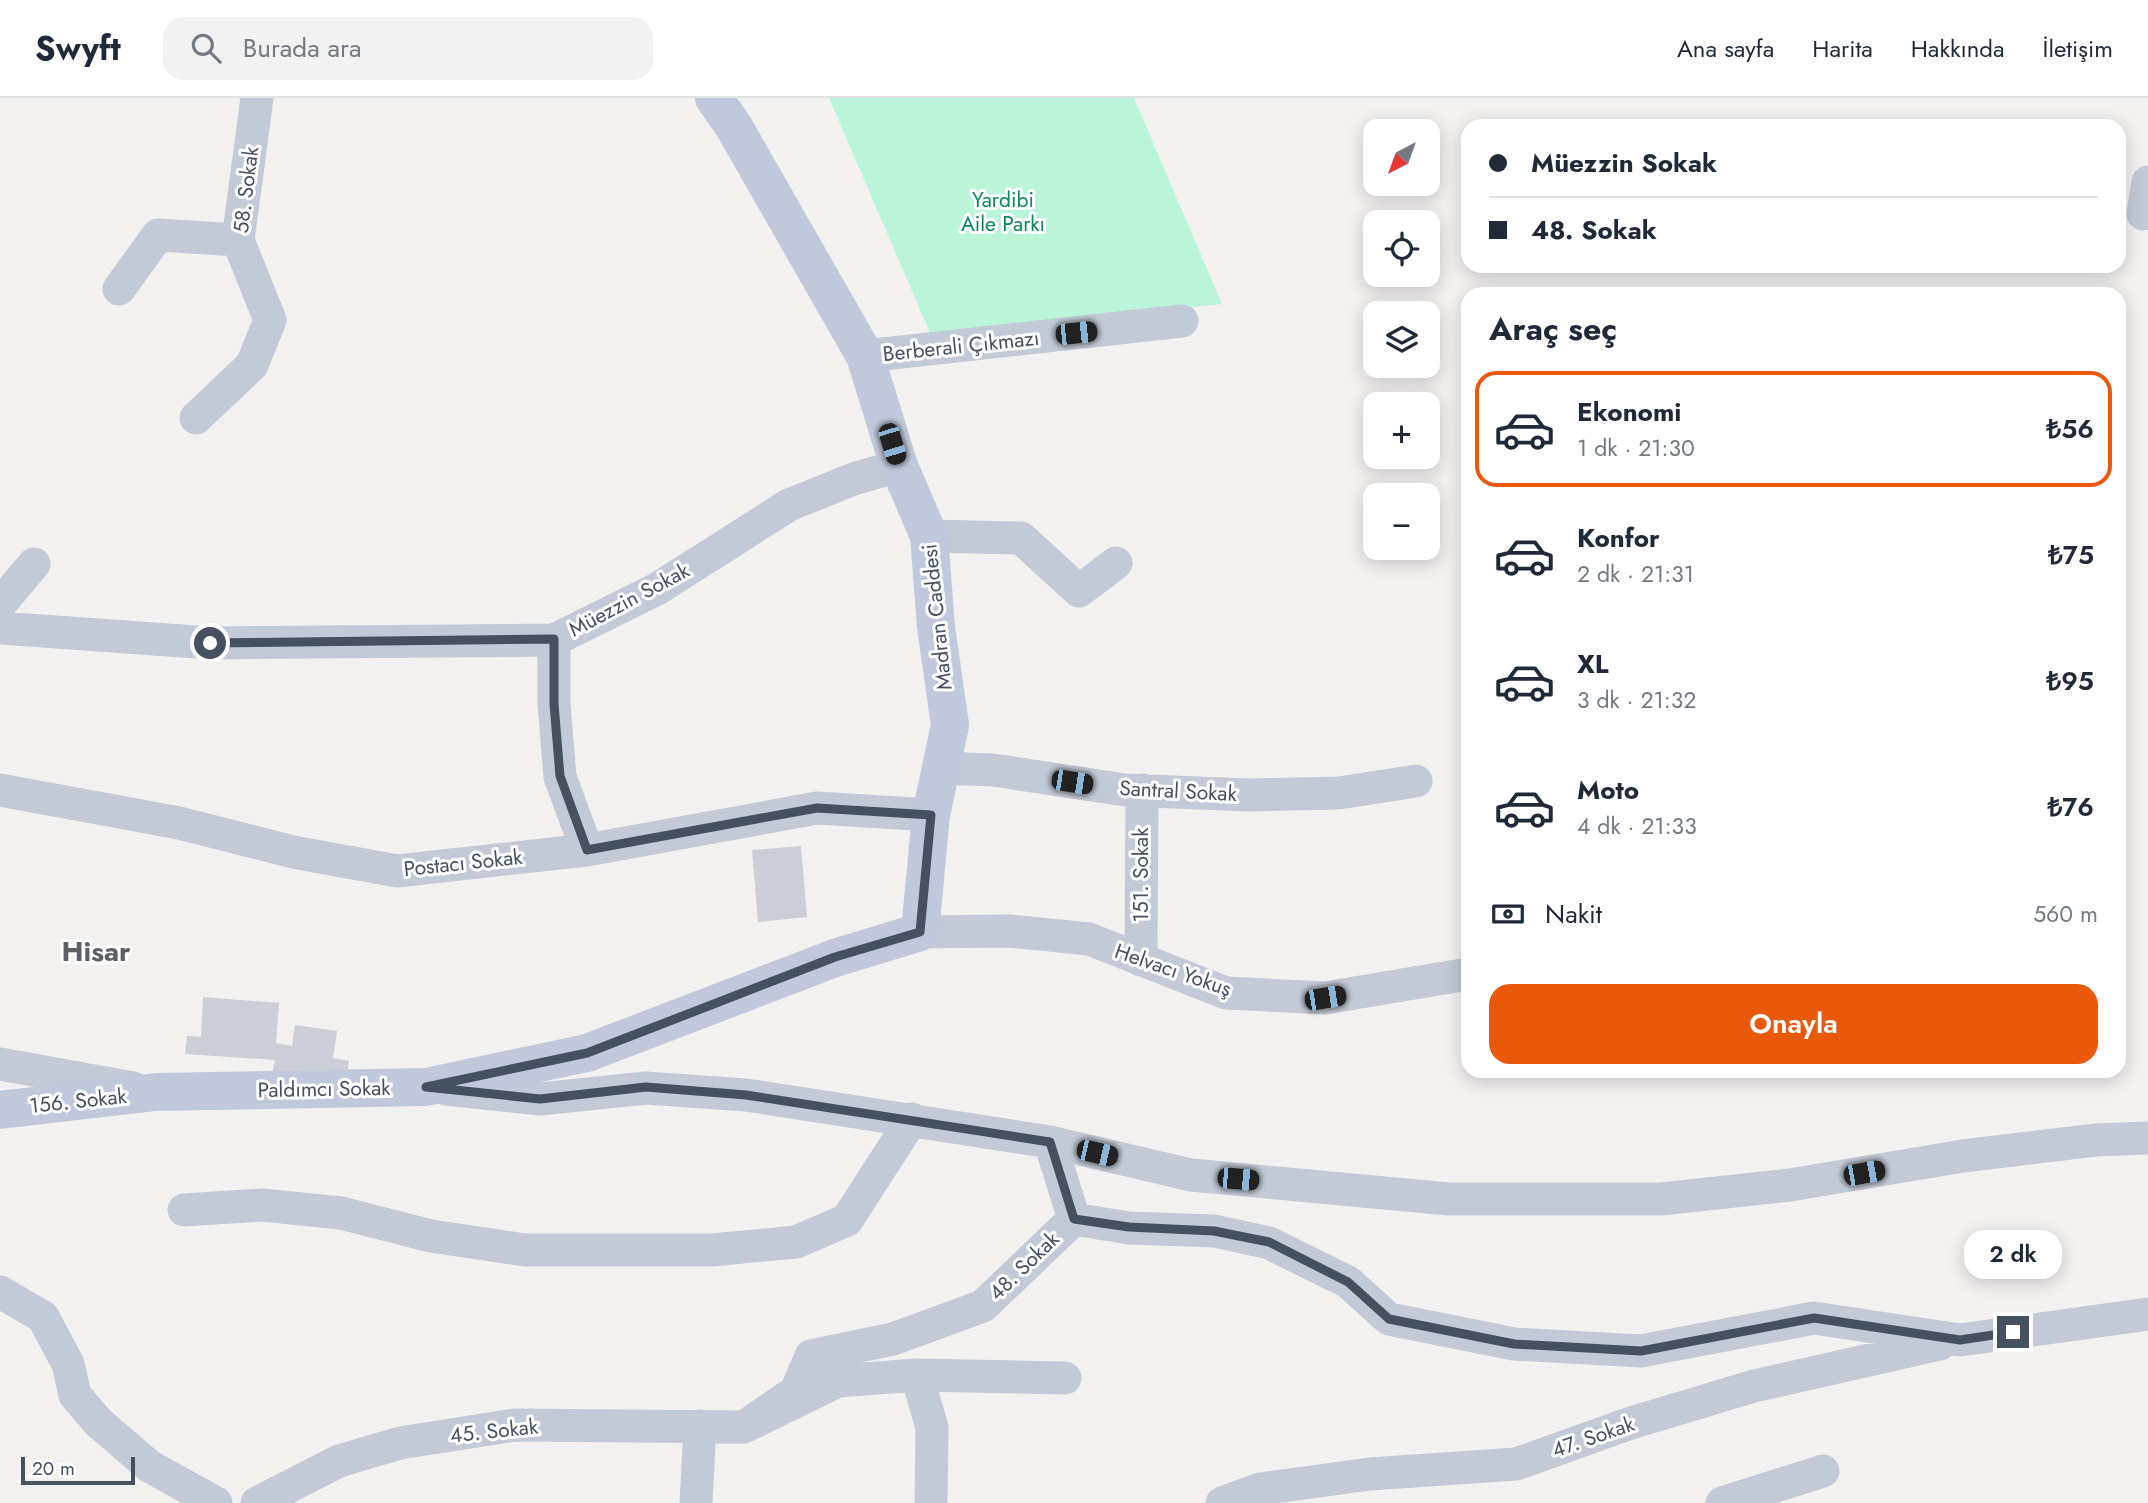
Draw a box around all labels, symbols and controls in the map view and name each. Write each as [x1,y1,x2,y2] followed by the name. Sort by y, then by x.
[163,17,653,80] search box
[35,25,121,72] text: Swyft
[187,29,225,67] icon: search
[243,29,361,67] text: Burada ara
[1677,31,1774,66] text: Ana sayfa
[1812,31,1873,66] text: Harita
[1911,31,2005,66] text: Hakkında
[2043,31,2113,66] text: İletişim
[1363,119,1440,196] north arrow
[1363,119,1440,560] map controls
[226,144,266,235] street label: 58. Sokak
[1531,144,1717,182] text: Müezzin Sokak
[961,185,1045,239] park label: Yardibi Aile Parkı
[1363,210,1440,287] button: locate
[1531,211,1657,249] text: 48. Sokak
[1363,301,1440,378] button: layers
[1489,306,1617,352] text: Araç seç
[1055,320,1098,346] car
[881,323,1041,369] street label: Berberali Çıkmazı
[1363,392,1440,469] button: +
[1577,393,1681,431] text: Ekonomi
[1493,398,1556,461] icon: car
[2046,410,2094,448] text: ₺56
[876,421,909,467] car
[1577,431,1695,465] text: 1 dk · 21:30
[1363,483,1440,560] button: −
[1577,519,1660,557] text: Konfor
[1493,524,1556,587] icon: car
[2048,536,2094,574] text: ₺75
[914,542,960,692] street label: Madran Caddesi
[563,555,695,644] street label: Müezzin Sokak
[1577,557,1694,591] text: 2 dk · 21:31
[194,627,226,659] route start
[1577,645,1609,683] text: XL
[1493,650,1556,713] icon: car
[2046,662,2094,700] text: ₺95
[1577,683,1696,717] text: 3 dk · 21:32
[1050,768,1095,796] car
[1577,771,1639,809] text: Moto
[1118,773,1238,809] street label: Santral Sokak
[1493,776,1556,839] icon: car
[2047,788,2094,826] text: ₺76
[1577,809,1697,843] text: 4 dk · 21:33
[1126,827,1156,922] street label: 151. Sokak
[402,842,525,884] street label: Postacı Sokak
[1489,895,1527,933] icon: cash
[1545,895,1602,933] text: Nakit
[2033,897,2098,931] text: 560 m
[61,931,131,972] district label: Hisar
[1111,936,1235,1004] street label: Helvacı Yokuş
[1303,984,1348,1012] car
[1489,984,2098,1064] button: Onayla
[257,1073,391,1105] street label: Paldımcı Sokak
[28,1081,129,1121] street label: 156. Sokak
[1075,1138,1120,1168] car
[1842,1159,1887,1187] car
[1217,1167,1260,1191] car
[982,1224,1066,1307] street label: 48. Sokak
[1964,1230,2062,1280] callout: 2 dk
[1989,1237,2037,1271] text: 2 dk
[1997,1316,2029,1348] route end
[1548,1409,1639,1465] street label: 47. Sokak
[449,1411,540,1451] street label: 45. Sokak
[21,1454,135,1486] scale bar
[32,1455,75,1482] text: 20 m

